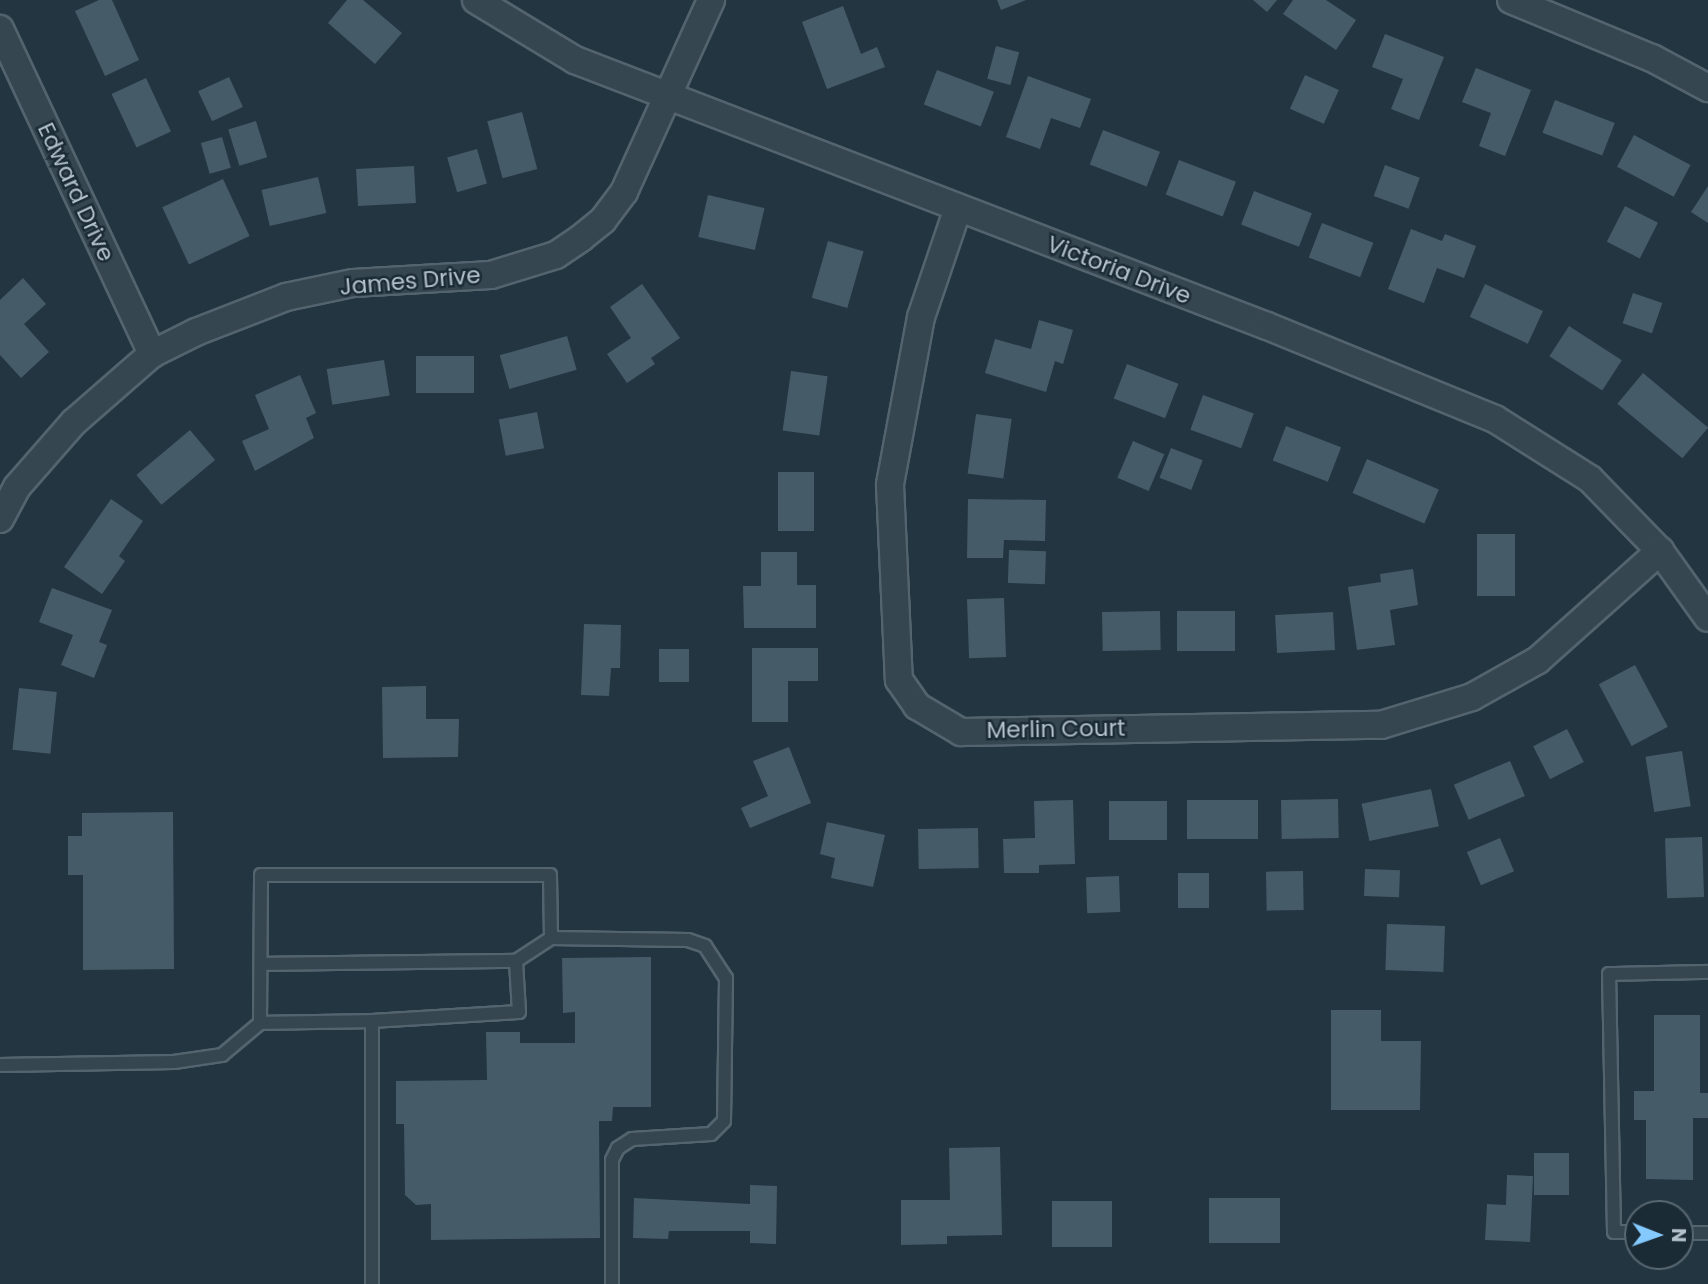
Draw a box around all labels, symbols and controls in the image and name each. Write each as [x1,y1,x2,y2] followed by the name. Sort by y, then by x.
[32,118,120,266] street label: Edward Drive
[1043,230,1195,310] street label: Victoria Drive
[338,261,482,301] street label: James Drive
[986,714,1126,744] street label: Merlin Court
[1624,1200,1694,1270] north arrow
[1665,1228,1692,1243] text: N

